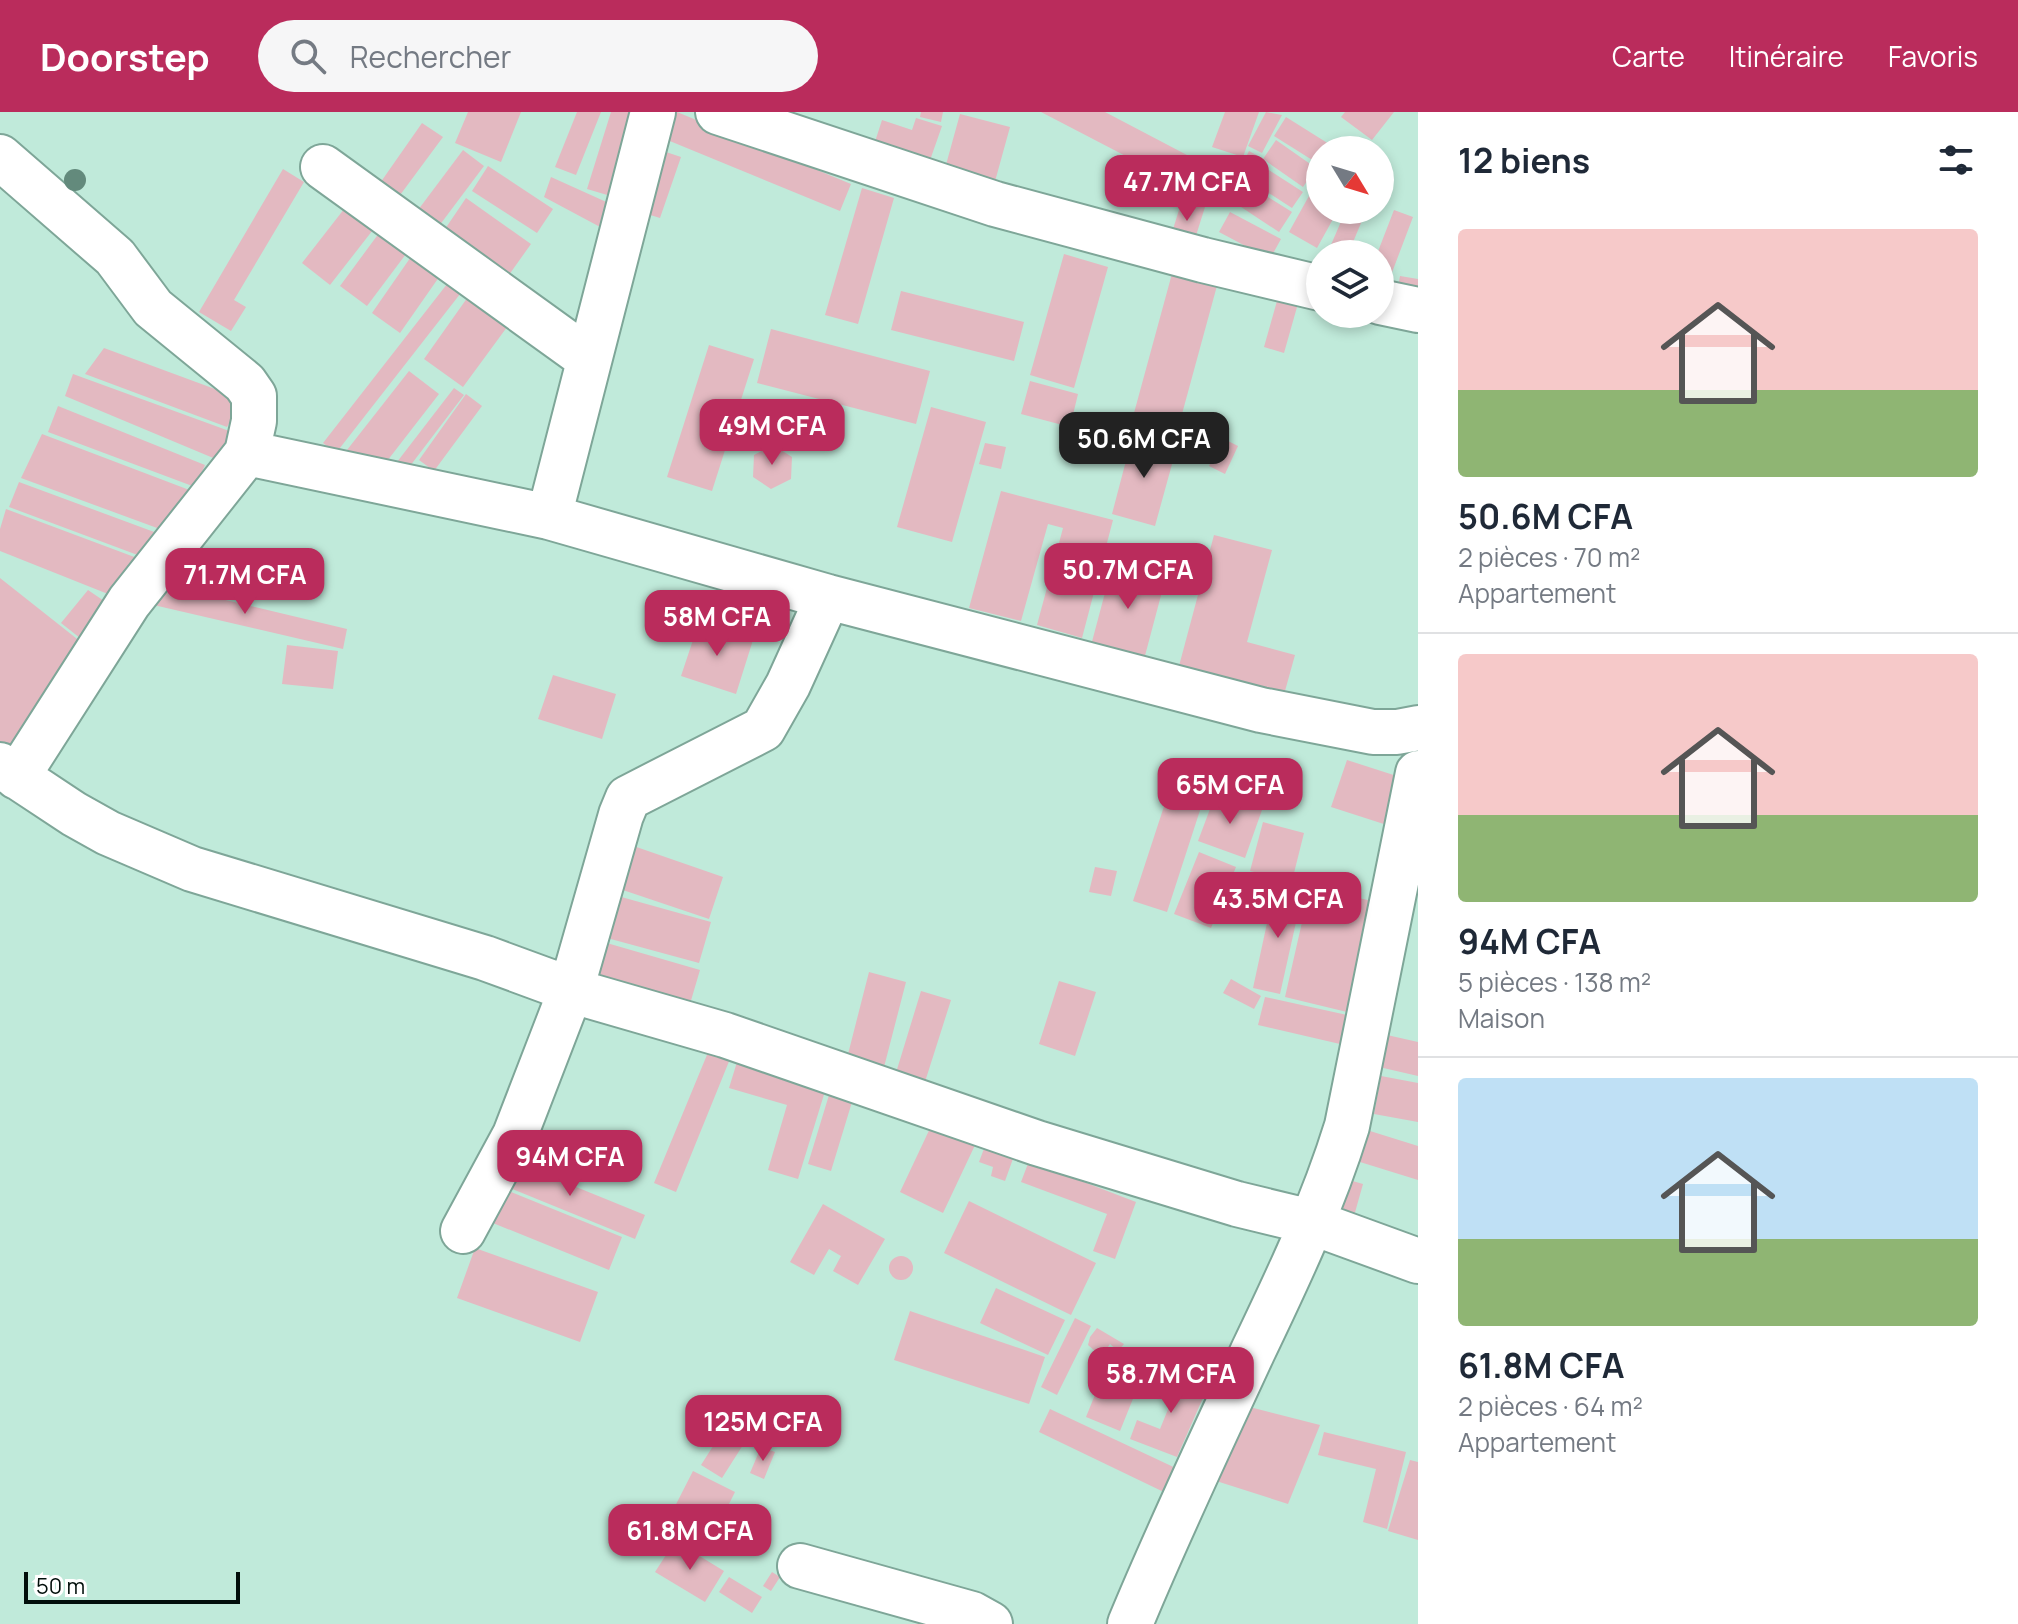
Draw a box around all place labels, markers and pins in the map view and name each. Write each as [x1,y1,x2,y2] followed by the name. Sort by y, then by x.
[1095,155,1279,223] pin: 47.7M CFA
[698,399,846,467] pin: 49M CFA
[1052,412,1236,480] pin: 50.6M CFA
[1036,543,1220,611] pin: 50.7M CFA
[153,548,337,616] pin: 71.7M CFA
[643,590,791,658] pin: 58M CFA
[1156,758,1304,826] pin: 65M CFA
[1186,872,1370,940] pin: 43.5M CFA
[496,1130,644,1198] pin: 94M CFA
[1079,1347,1263,1415] pin: 58.7M CFA
[680,1395,846,1463] pin: 125M CFA
[598,1504,782,1572] pin: 61.8M CFA

